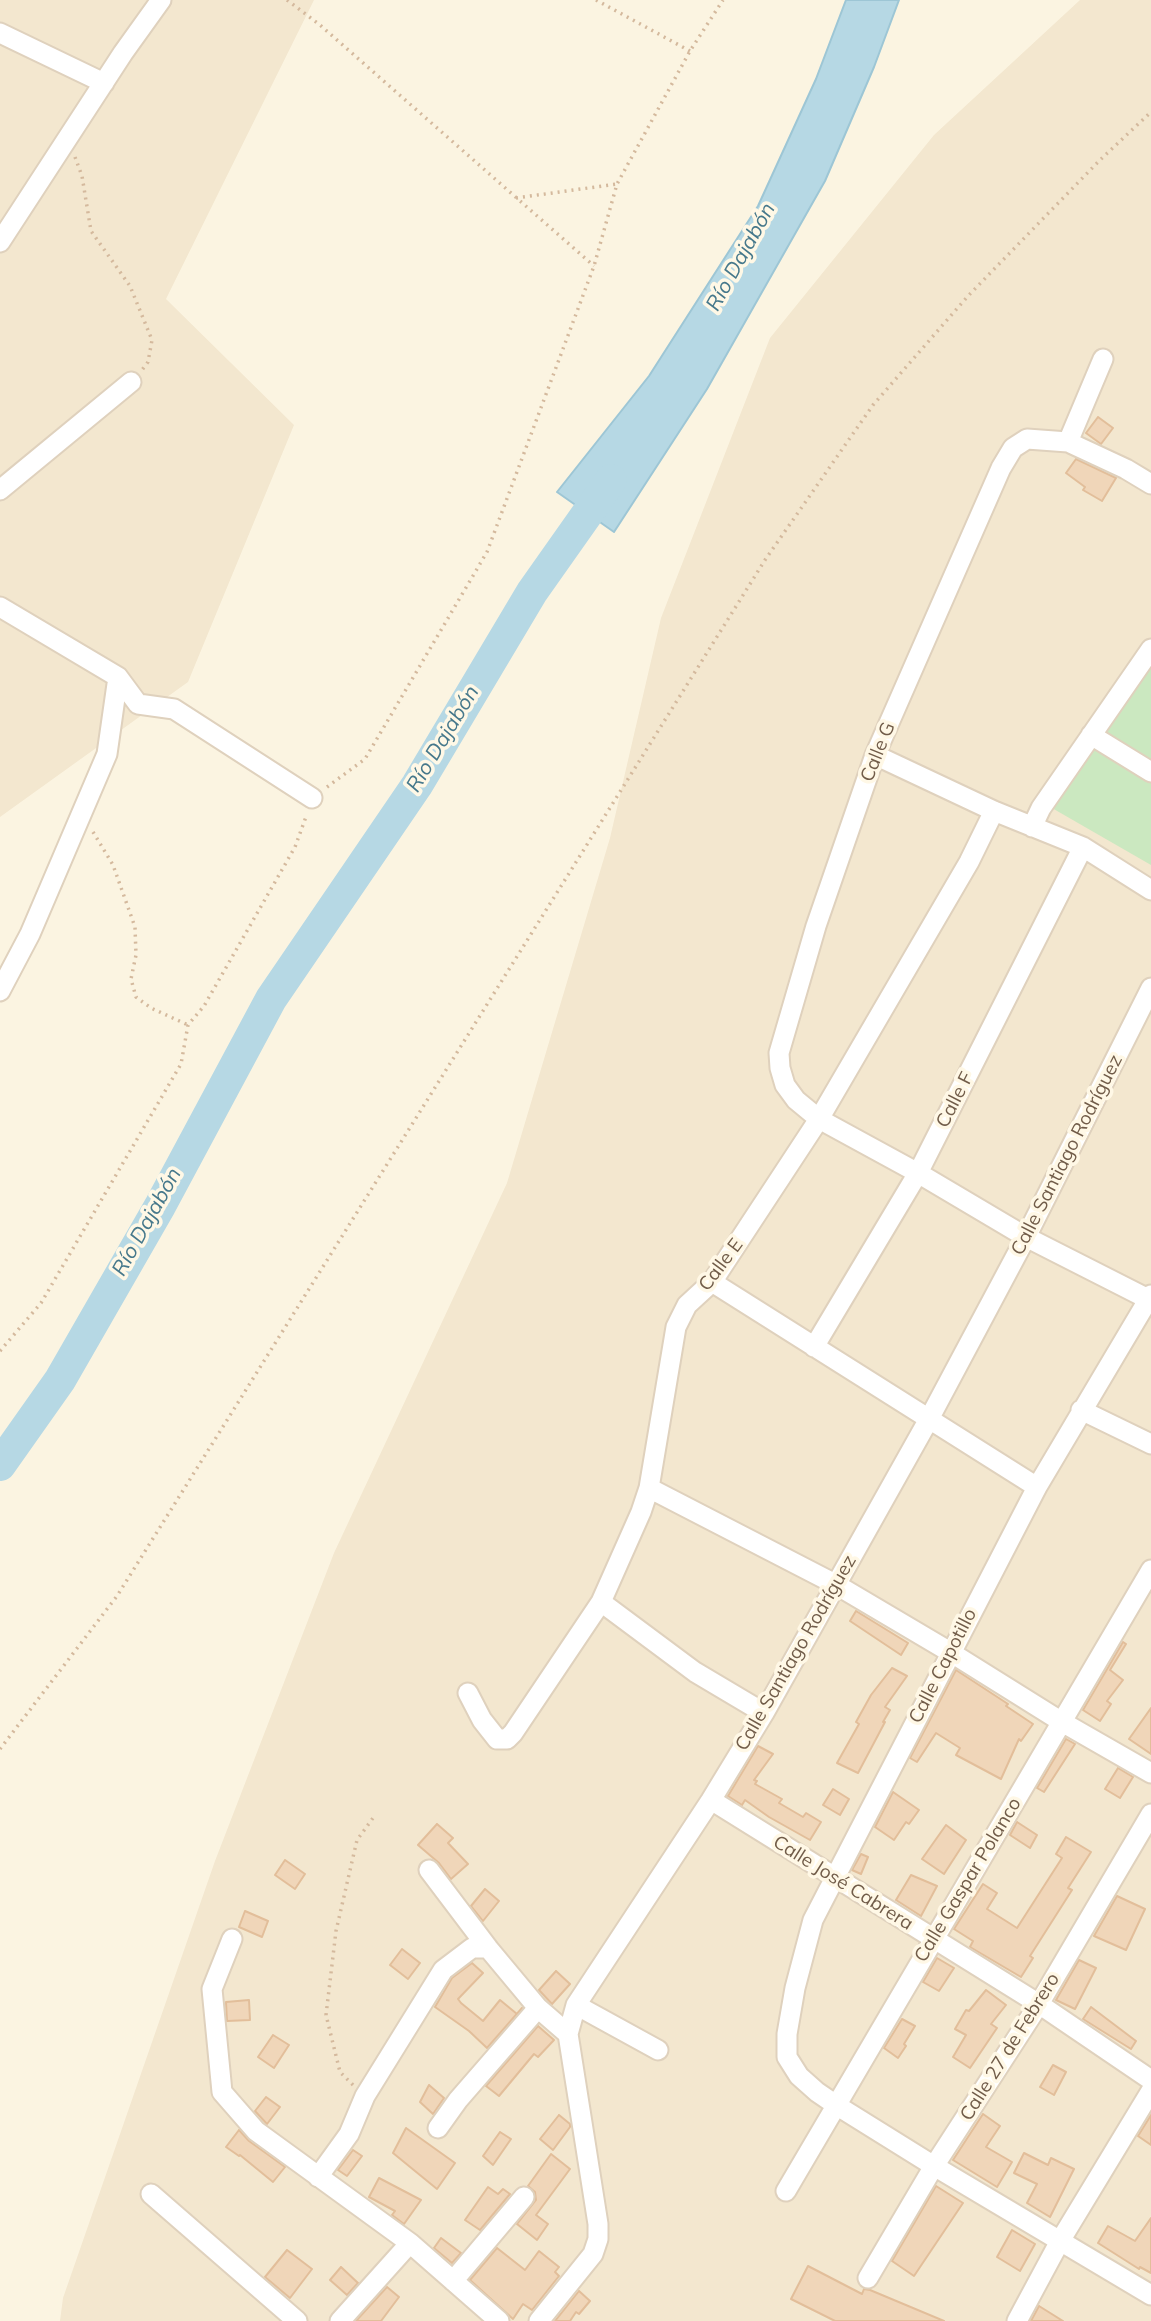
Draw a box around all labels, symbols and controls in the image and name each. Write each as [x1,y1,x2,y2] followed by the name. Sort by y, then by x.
[701,199,781,315] water label: Río Dajabón
[401,681,485,797] water label: Río Dajabón
[856,719,900,785] street label: Calle G
[1006,1051,1128,1259] street label: Calle Santiago Rodríguez
[931,1068,979,1132] street label: Calle F
[107,1164,187,1280] water label: Río Dajabón
[694,1234,748,1296] street label: Calle E
[731,1551,861,1755] street label: Calle Santiago Rodríguez
[904,1605,982,1727] street label: Calle Capotillo
[910,1794,1026,1966] street label: Calle Gaspar Polanco
[769,1831,917,1935] street label: Calle José Cabrera
[955,1969,1065,2125] street label: Calle 27 de Febrero

